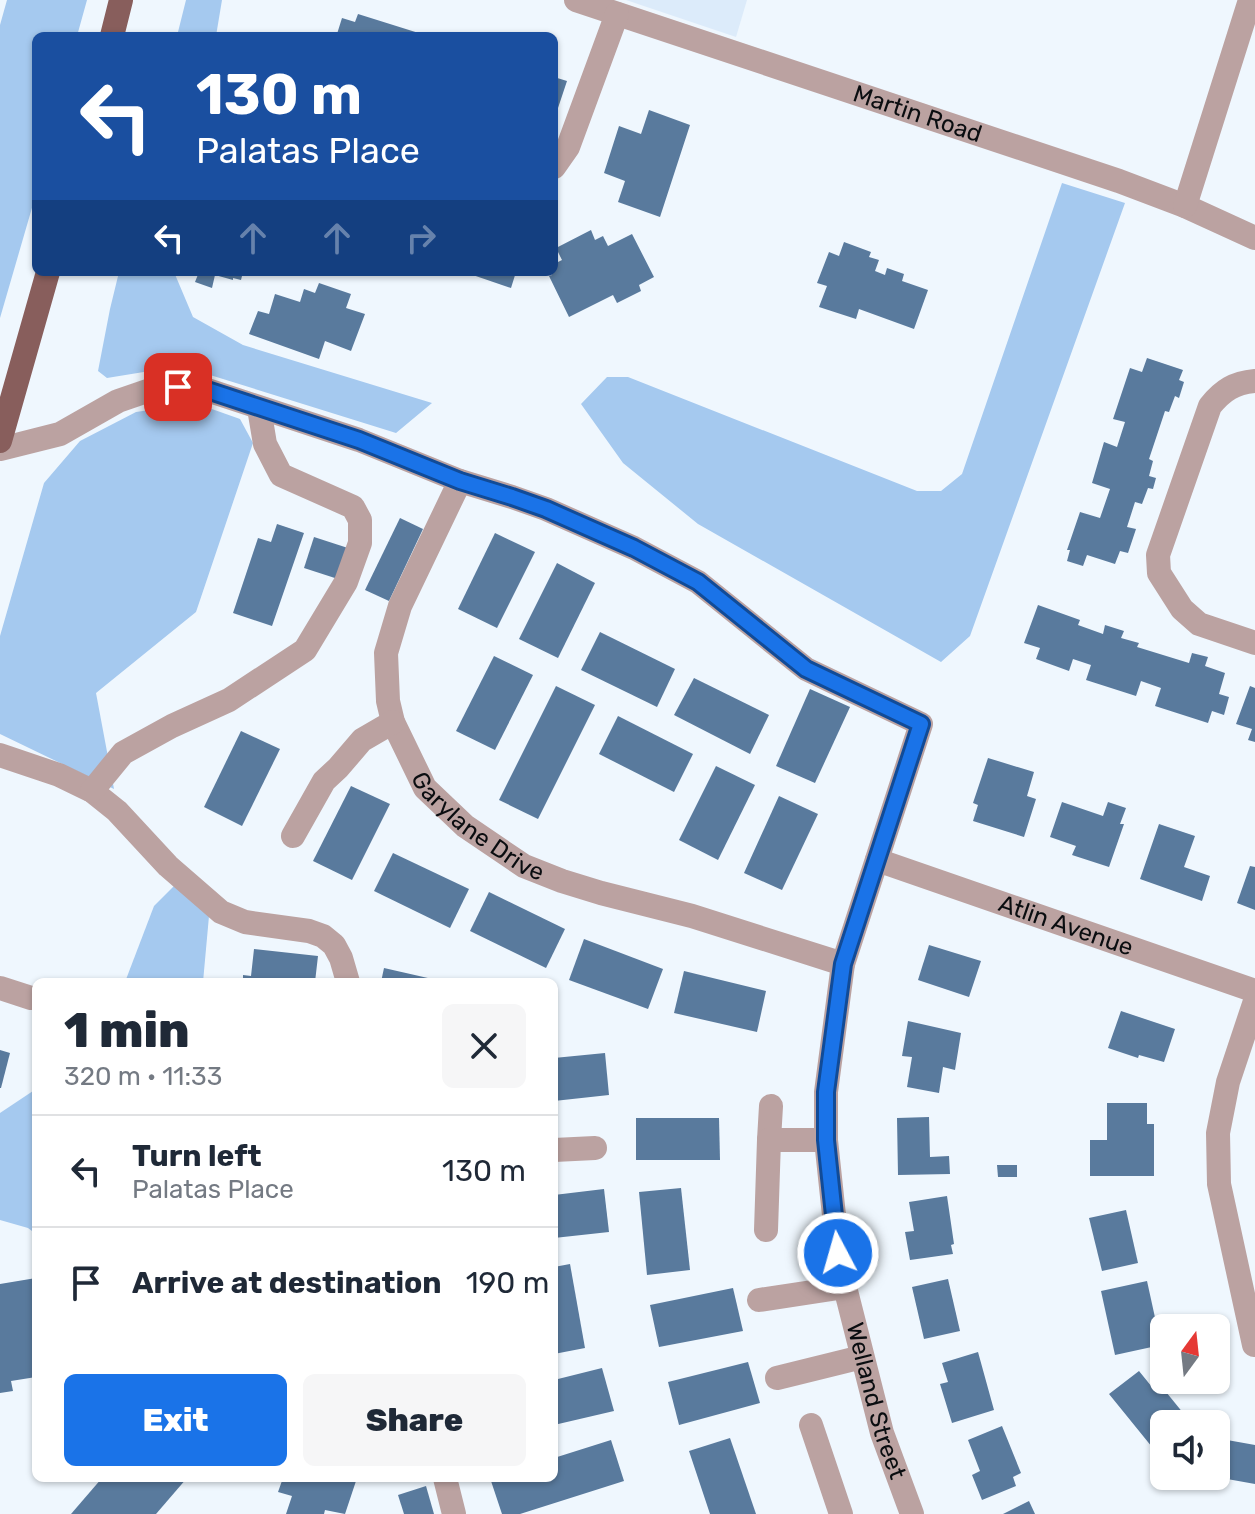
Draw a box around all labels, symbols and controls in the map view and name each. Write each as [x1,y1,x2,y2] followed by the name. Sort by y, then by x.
[196,62,362,128] text: 130 m
[64,64,168,168] icon: left
[850,79,986,148] street label: Martin Road
[196,129,420,172] text: Palatas Place
[147,216,191,260] icon: left
[231,216,275,260] icon: ahead
[315,216,359,260] icon: ahead
[399,216,443,260] icon: right
[144,353,212,421] pin
[156,365,200,409] icon: arrive
[405,767,548,886] street label: Garylane Drive
[995,889,1137,962] street label: Atlin Avenue
[64,1002,190,1059] text: 1 min
[442,1004,526,1088] button: close
[64,1061,222,1092] text: 320 m · 11:33
[132,1138,262,1174] text: Turn left
[64,1149,108,1193] icon: left
[442,1153,526,1189] text: 130 m
[132,1174,294,1205] text: Palatas Place
[796,1211,880,1295] position arrow
[64,1261,108,1305] icon: arrive
[132,1265,442,1301] text: Arrive at destination
[466,1265,549,1301] text: 190 m
[1150,1314,1230,1394] north arrow
[1150,1314,1230,1490] map controls
[841,1320,912,1483] street label: Welland Street
[64,1374,287,1466] button: Exit
[303,1374,526,1466] button: Share
[1150,1410,1230,1490] button: sound

